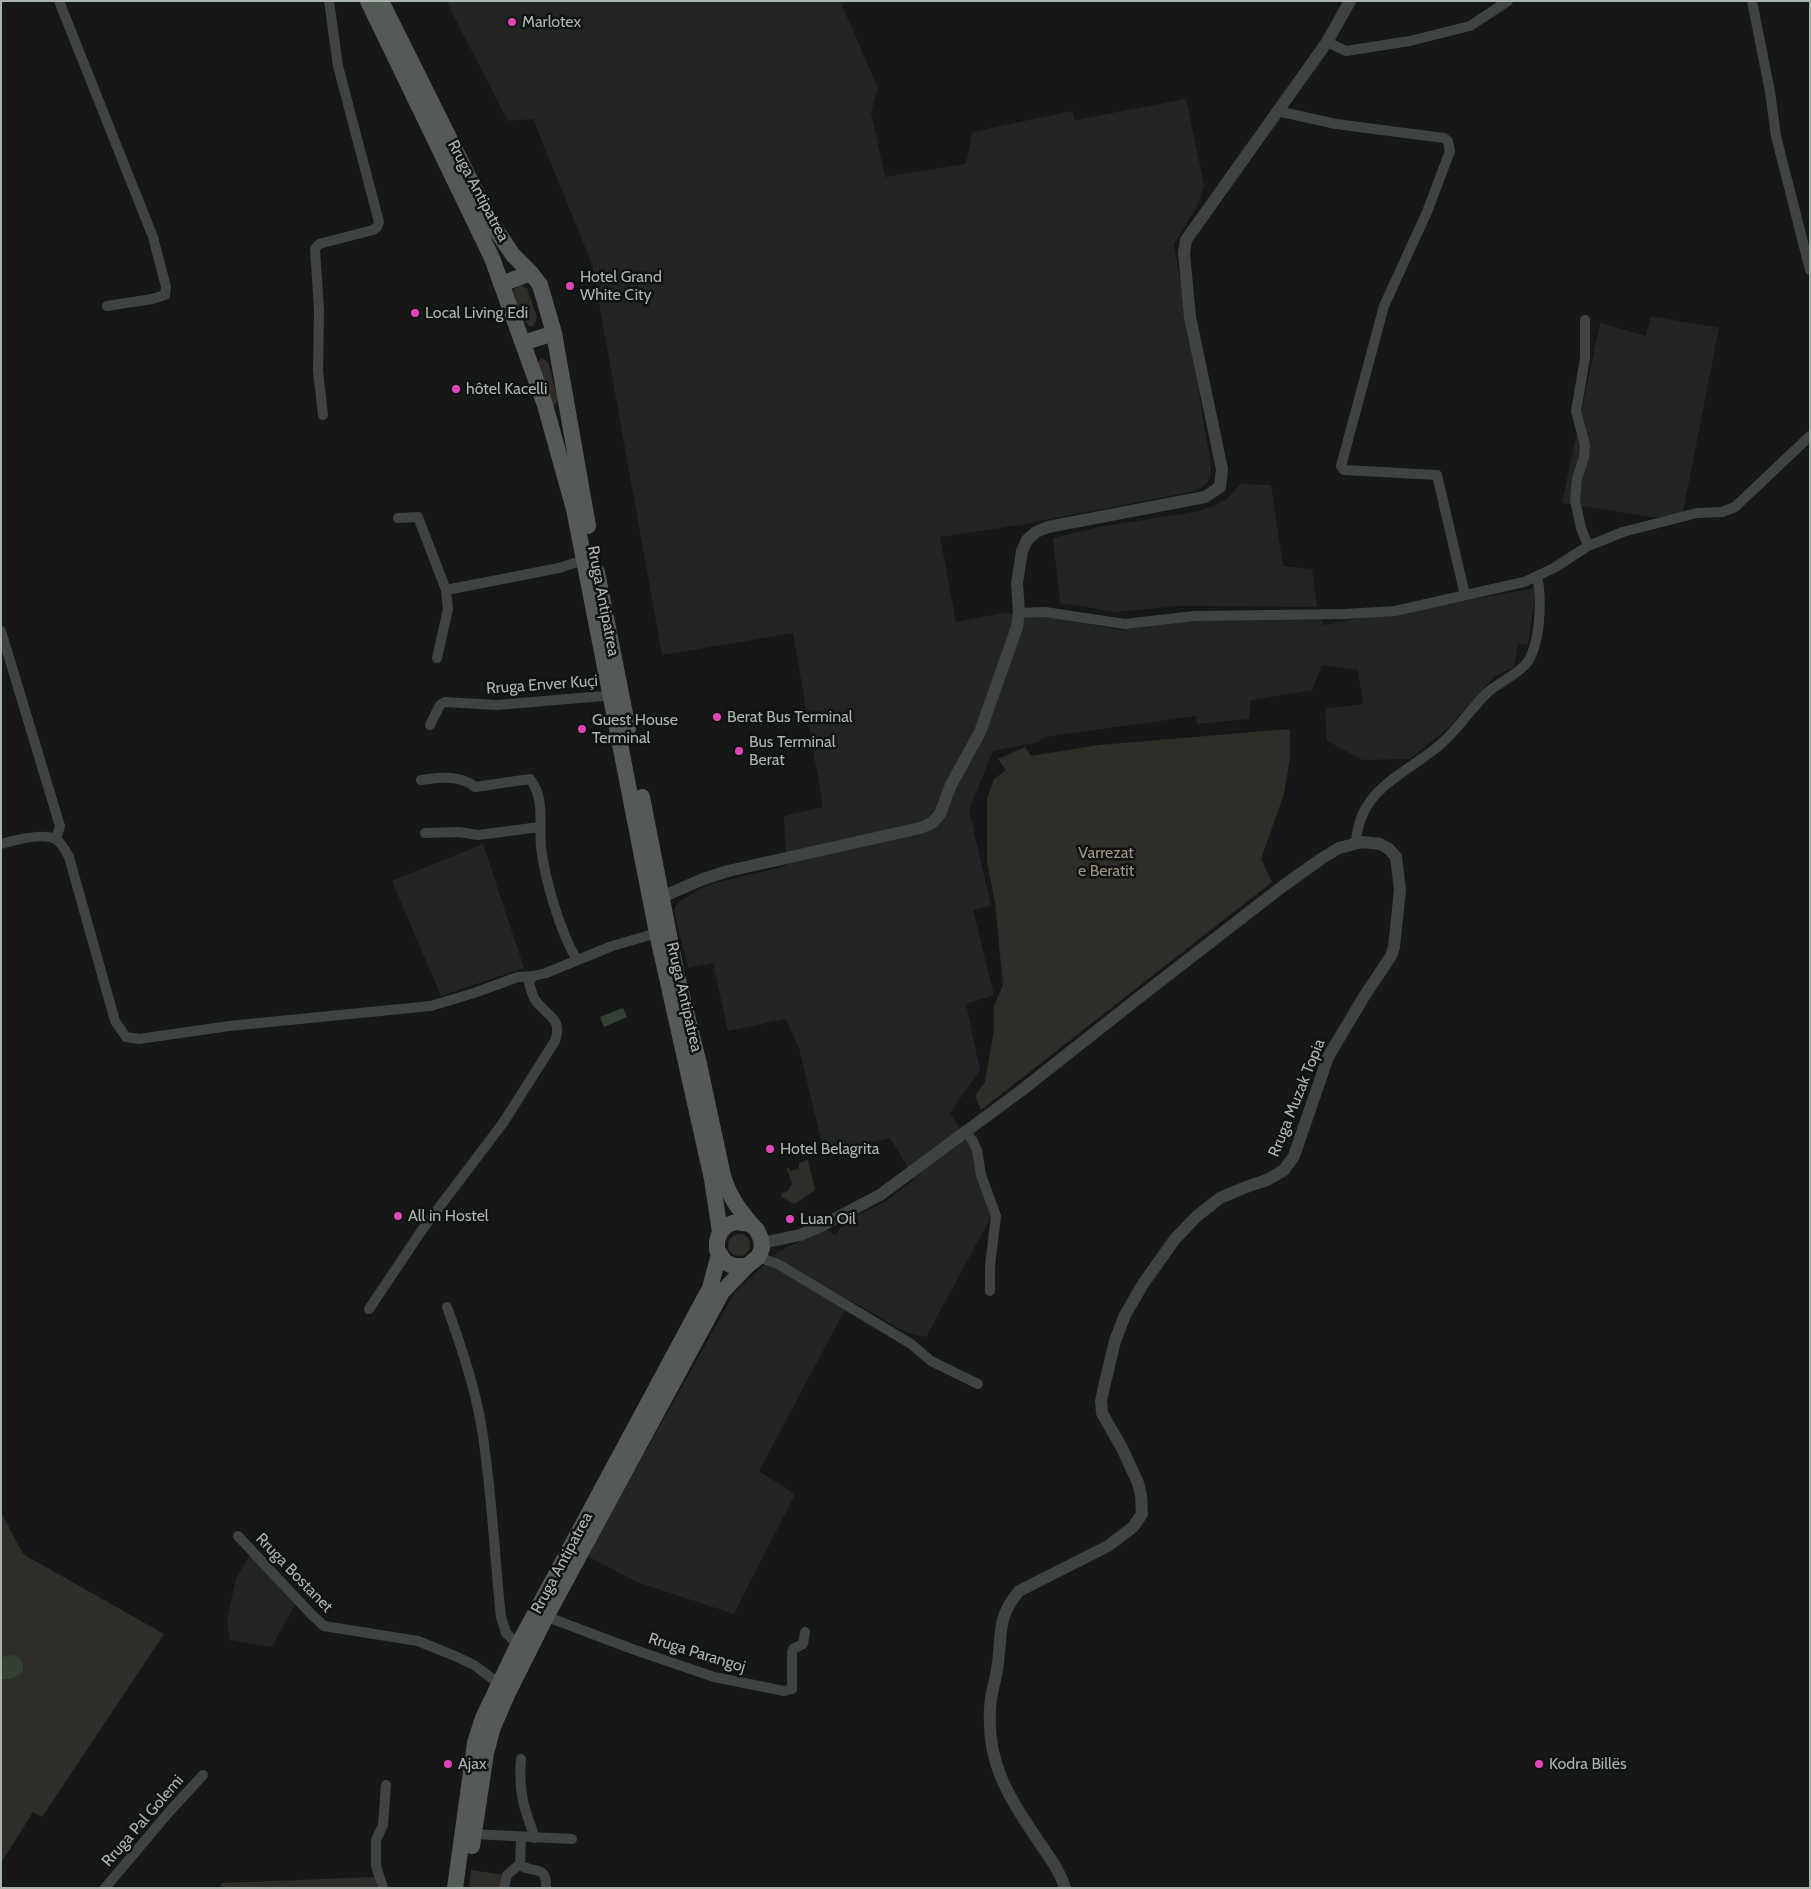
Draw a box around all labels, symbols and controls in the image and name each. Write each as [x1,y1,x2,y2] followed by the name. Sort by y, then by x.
[522,12,581,32] place label: Marlotex
[506,16,518,28] marker: Marlotex
[443,137,513,245] street label: Rruga Antipatrea
[580,267,662,305] place label: Hotel Grand White City
[564,280,576,292] marker: Hotel Grand White City
[425,303,528,323] place label: Local Living Edi
[409,307,421,319] marker: Local Living Edi
[466,379,547,399] place label: hôtel Kacelli
[450,383,462,395] marker: hôtel Kacelli
[583,544,623,658] street label: Rruga Antipatrea
[485,672,599,698] street label: Rruga Enver Kuçi
[727,707,853,727] place label: Berat Bus Terminal
[592,710,678,748] place label: Guest House Terminal
[711,711,723,723] marker: Berat Bus Terminal
[576,723,588,735] marker: Guest House Terminal
[749,732,835,770] place label: Bus Terminal Berat
[733,745,745,757] marker: Bus Terminal Berat
[1078,843,1134,881] park label: Varrezat e Beratit
[662,940,706,1054] street label: Rruga Antipatrea
[1265,1036,1329,1160] street label: Rruga Muzak Topia
[780,1139,879,1159] place label: Hotel Belagrita
[764,1143,776,1155] marker: Hotel Belagrita
[408,1206,489,1226] place label: All in Hostel
[800,1209,856,1229] place label: Luan Oil
[392,1210,404,1222] marker: All in Hostel
[784,1213,796,1225] marker: Luan Oil
[527,1509,597,1617] street label: Rruga Antipatrea
[251,1529,337,1617] street label: Rruga Bostanet
[646,1629,748,1677] street label: Rruga Parangoj
[458,1754,487,1774] place label: Ajax
[1549,1754,1627,1774] place label: Kodra Billës
[442,1758,454,1770] marker: Ajax
[1533,1758,1545,1770] marker: Kodra Billës
[98,1771,188,1871] street label: Rruga Pal Golemi

